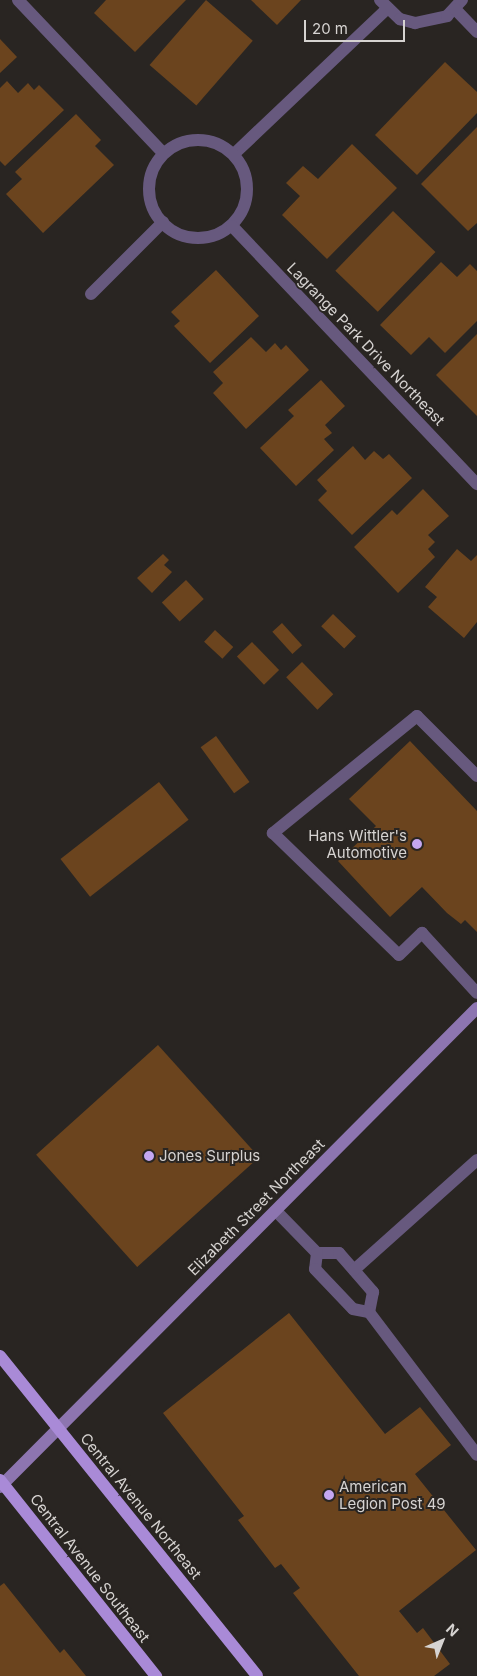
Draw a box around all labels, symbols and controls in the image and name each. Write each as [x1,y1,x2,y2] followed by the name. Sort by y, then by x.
[307,10,408,42] scale bar
[312,19,348,38] text: 20 m
[283,259,449,429] street label: Lagrange Park Drive Northeast
[308,826,407,861] place label: Hans Wittler's Automotive
[411,838,423,850] marker: Hans Wittler's Automotive
[184,1135,328,1279] street label: Elizabeth Street Northeast
[159,1147,260,1165] place label: Jones Surplus
[143,1150,155,1162] marker: Jones Surplus
[77,1429,205,1583] street label: Central Avenue Northeast
[339,1477,446,1512] place label: American Legion Post 49
[323,1489,335,1501] marker: American Legion Post 49
[26,1490,154,1646] street label: Central Avenue Southeast
[417,1616,467,1666] north arrow
[443,1620,463,1640] text: N

